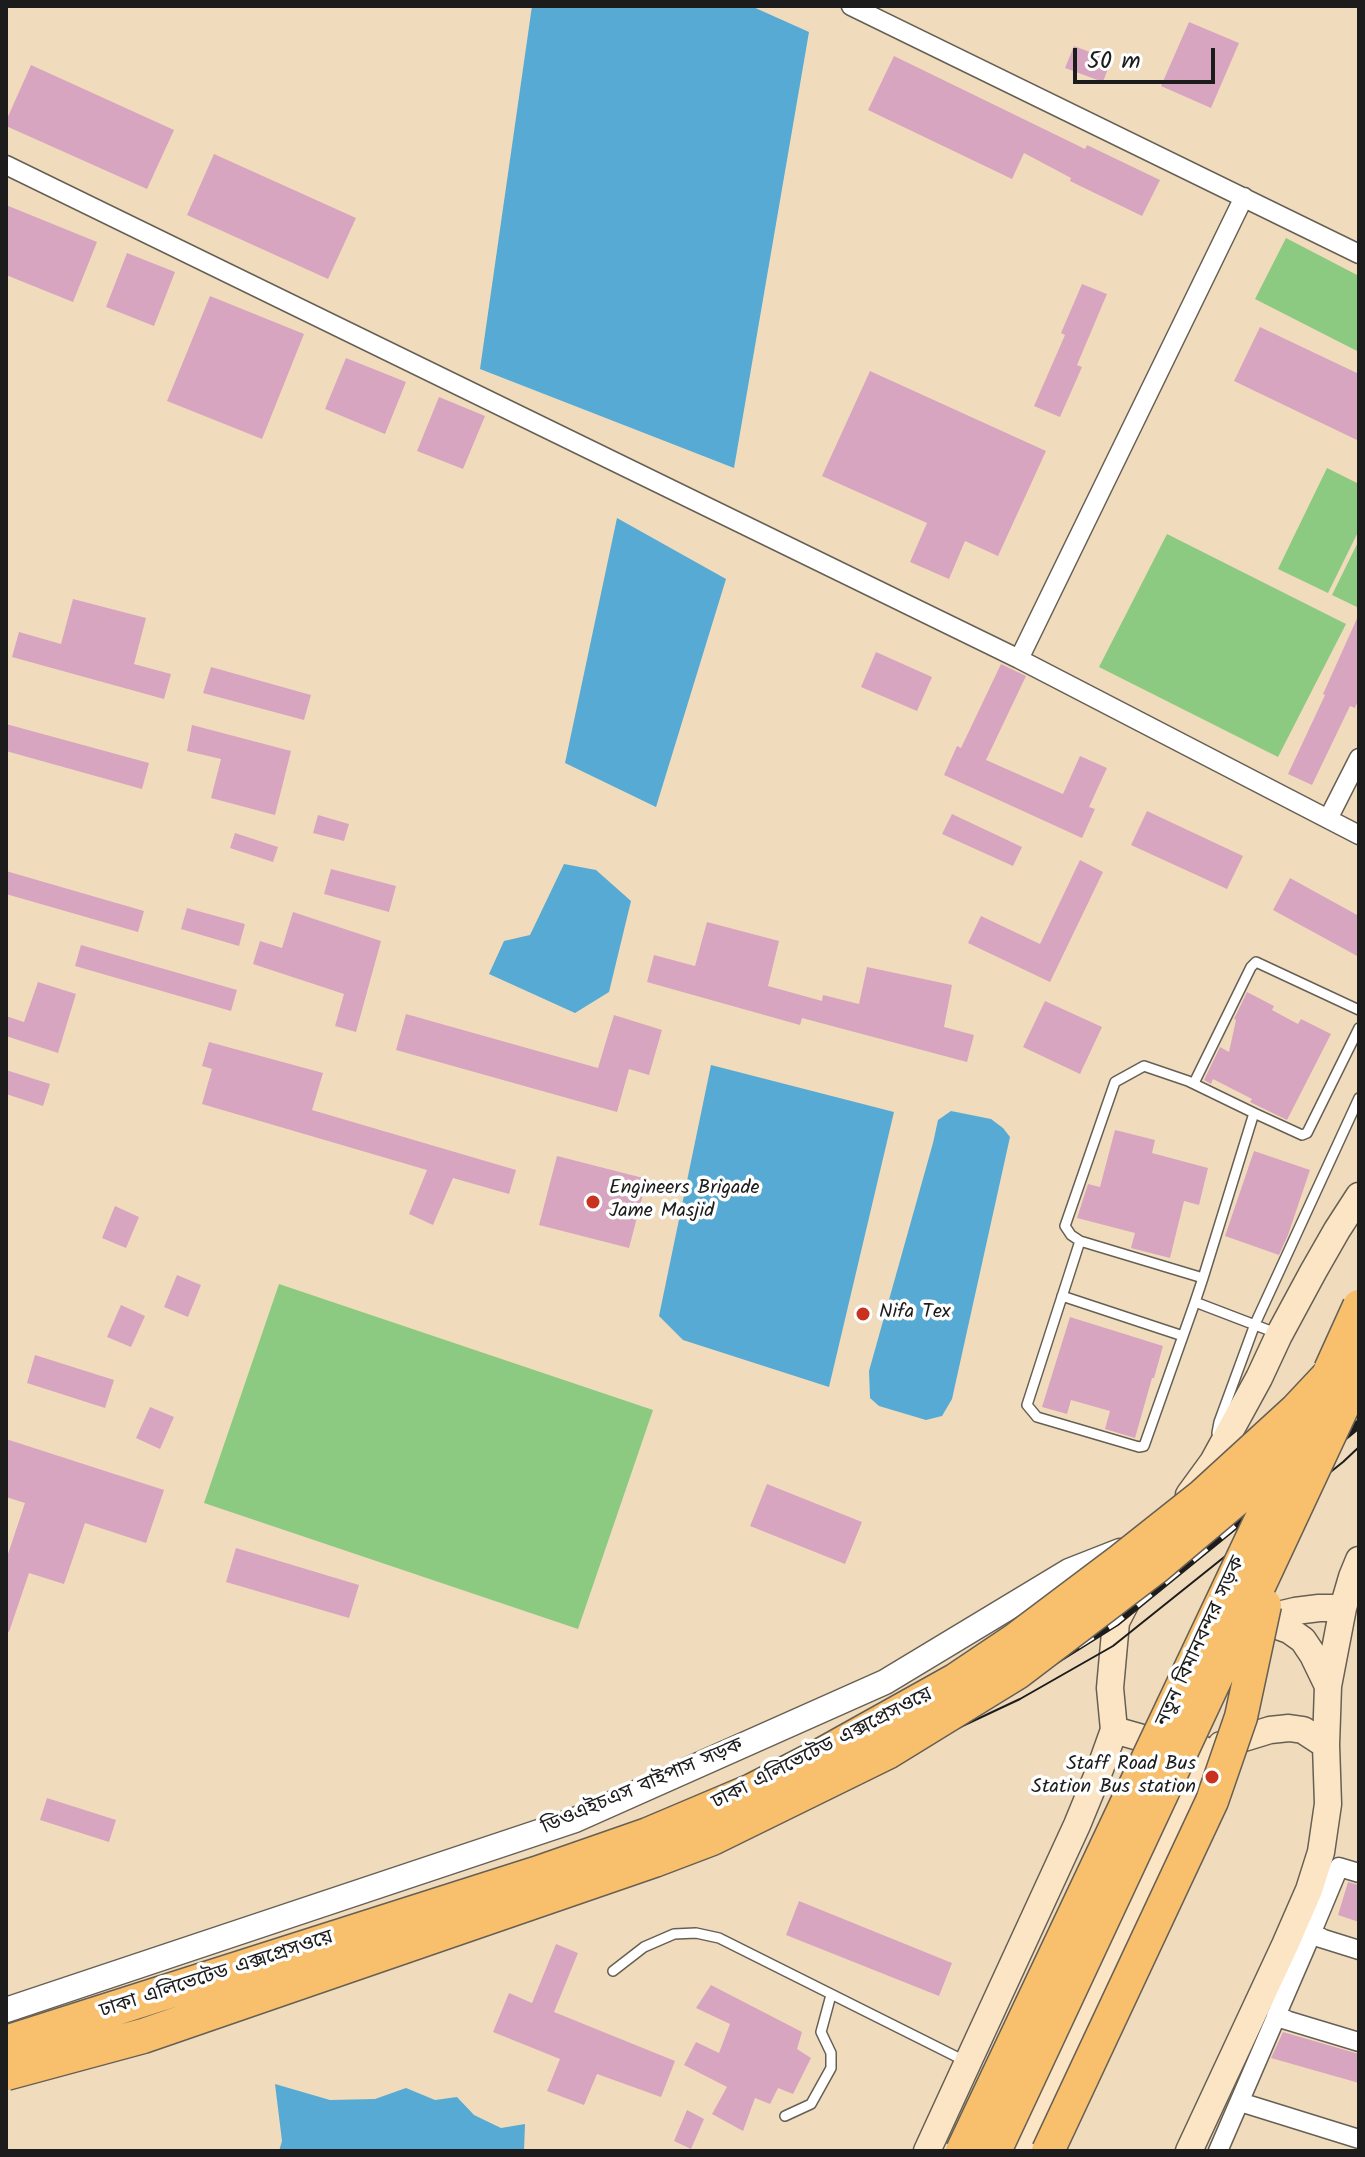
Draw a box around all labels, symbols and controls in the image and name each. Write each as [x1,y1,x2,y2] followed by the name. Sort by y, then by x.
[1077,32,1219,82] scale bar
[1087,42,1141,81] text: 50 m
[609,1178,759,1225] place label: Engineers Brigade Jame Masjid
[584,1193,602,1211] marker: Engineers Brigade Jame Masjid
[879,1302,950,1326] place label: Nifa Tex
[854,1305,872,1323] marker: Nifa Tex
[1152,1553,1252,1731] street label: নতুন বিমানবন্দর সড়ক
[709,1684,937,1816] street label: ঢাকা এলিভেটেড এক্সপ্রেসওয়ে
[539,1735,747,1841] street label: ডিওএইচএস বাইপাস সড়ক
[1031,1754,1196,1801] place label: Staff Road Bus Station Bus station
[1203,1768,1221,1786] marker: Staff Road Bus Station Bus station
[97,1927,337,2025] street label: ঢাকা এলিভেটেড এক্সপ্রেসওয়ে

